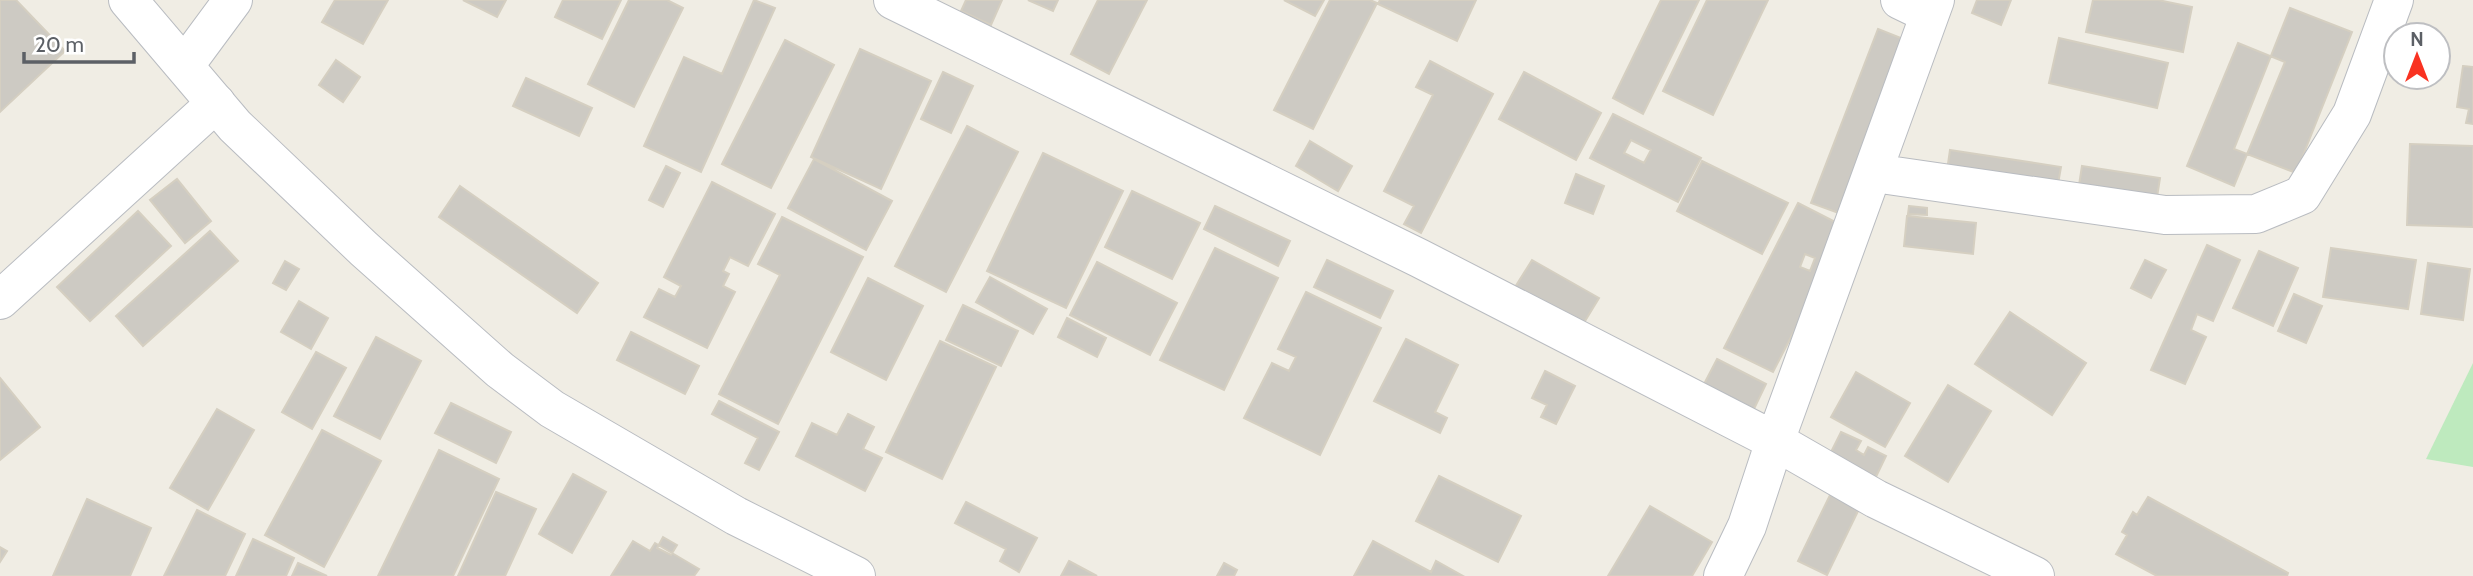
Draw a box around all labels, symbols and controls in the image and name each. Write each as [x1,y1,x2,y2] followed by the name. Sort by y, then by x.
[24,21,135,65] scale bar
[2382,21,2452,91] north arrow
[2410,28,2424,51] text: N
[35,32,84,57] text: 20 m

